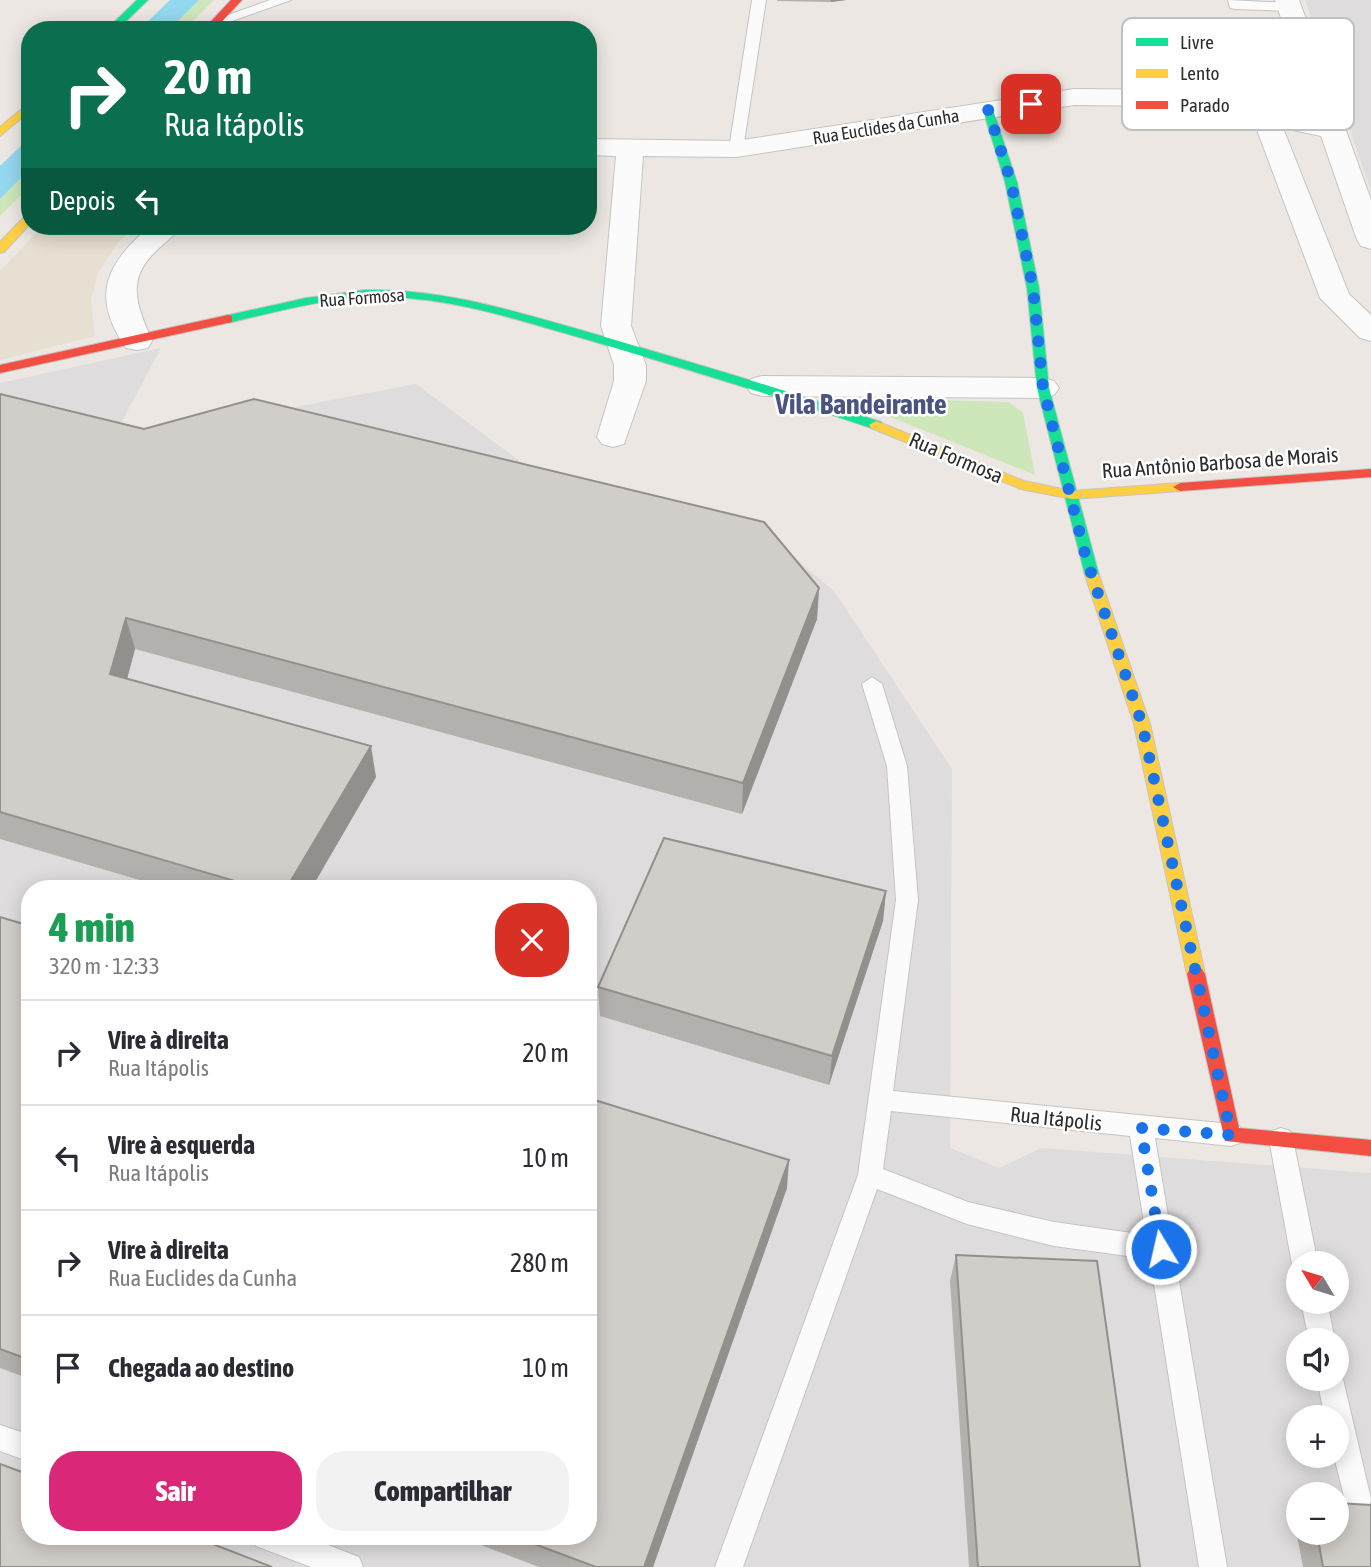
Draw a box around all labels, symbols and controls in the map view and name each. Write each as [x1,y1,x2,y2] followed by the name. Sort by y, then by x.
[1122,18,1354,130] legend
[1180,31,1214,53] text: Livre
[164,48,252,104] text: 20 m
[49,49,140,140] icon: right
[1180,62,1219,84] text: Lento
[1001,74,1061,134] pin
[1012,85,1050,123] icon: arrive
[1180,94,1230,116] text: Parado
[811,105,961,148] street label: Rua Euclides da Cunha
[164,106,304,143] text: Rua Itápolis
[129,182,167,220] icon: left
[49,186,115,216] text: Depois
[319,284,405,311] street label: Rua Formosa
[774,388,947,420] district label: Vila Bandeirante
[906,427,1007,488] street label: Rua Formosa
[1101,442,1339,482] street label: Rua Antônio Barbosa de Morais
[49,903,135,951] text: 4 min
[495,903,569,977] button: close
[49,953,160,979] text: 320 m · 12:33
[108,1025,229,1055] text: Vire à direita
[49,1034,87,1072] icon: right
[522,1038,569,1068] text: 20 m
[108,1055,209,1081] text: Rua Itápolis
[1009,1101,1103,1135] street label: Rua Itápolis
[108,1130,255,1160] text: Vire à esquerda
[49,1139,87,1177] icon: left
[522,1143,569,1173] text: 10 m
[108,1160,209,1186] text: Rua Itápolis
[1124,1212,1198,1286] position arrow
[108,1235,229,1265] text: Vire à direita
[49,1244,87,1282] icon: right
[510,1248,569,1278] text: 280 m
[1286,1251,1349,1314] north arrow
[1286,1251,1349,1545] map controls
[108,1265,297,1291] text: Rua Euclides da Cunha
[1286,1328,1349,1391] button: sound
[49,1349,87,1387] icon: arrive
[108,1353,294,1383] text: Chegada ao destino
[522,1353,569,1383] text: 10 m
[1286,1405,1349,1468] button: +
[49,1451,302,1531] button: Sair
[316,1451,569,1531] button: Compartilhar
[1286,1482,1349,1545] button: −

